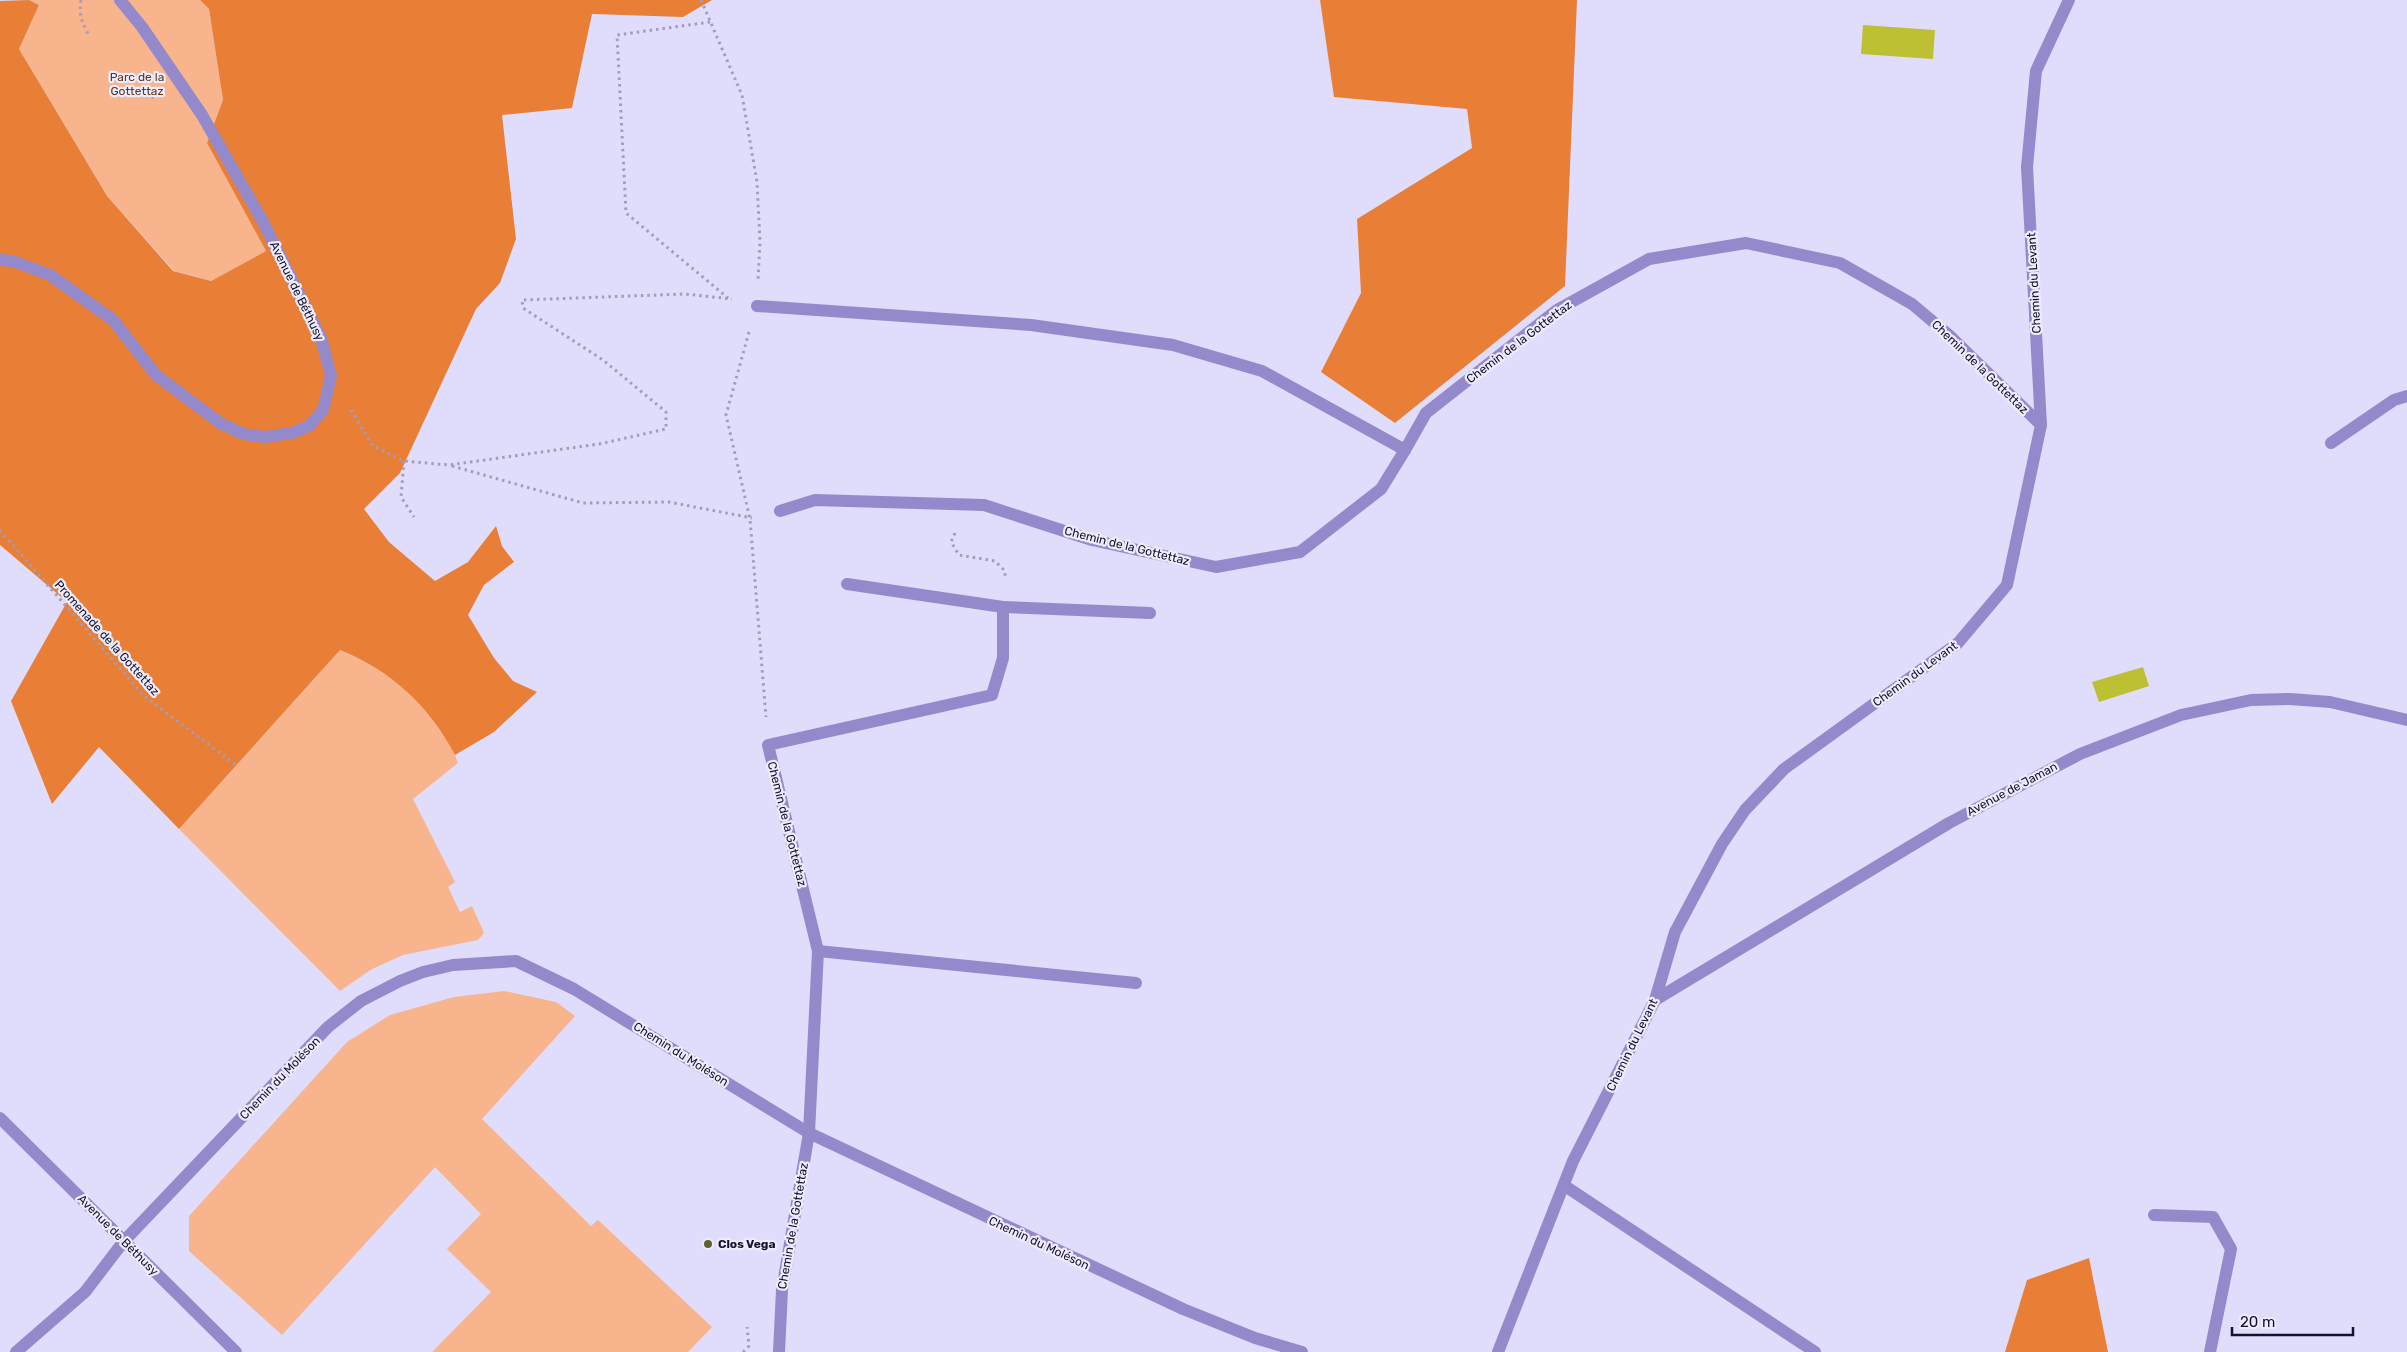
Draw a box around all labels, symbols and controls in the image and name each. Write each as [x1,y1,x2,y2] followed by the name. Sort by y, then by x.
[110,70,164,98] park label: Parc de la Gottettaz
[2024,232,2044,334] street label: Chemin du Levant
[267,239,327,343] street label: Avenue de Béthusy
[1464,298,1574,386] street label: Chemin de la Gottettaz
[1929,317,2031,417] street label: Chemin de la Gottettaz
[1063,524,1191,568] street label: Chemin de la Gottettaz
[52,578,162,698] street label: Promenade de la Gottettaz
[1870,638,1960,709] street label: Chemin du Levant
[1964,759,2060,819] street label: Avenue de Jaman
[765,760,809,888] street label: Chemin de la Gottettaz
[1604,996,1661,1094] street label: Chemin du Levant
[631,1019,731,1089] street label: Chemin du Moléson
[237,1034,323,1122] street label: Chemin du Moléson
[775,1162,811,1290] street label: Chemin de la Gottettaz
[75,1192,161,1278] street label: Avenue de Béthusy
[986,1214,1092,1272] street label: Chemin du Moléson
[718,1237,776,1251] place label: Clos Vega
[702,1238,714,1250] marker: Clos Vega
[2232,1304,2353,1336] scale bar
[2240,1313,2275,1331] text: 20 m

